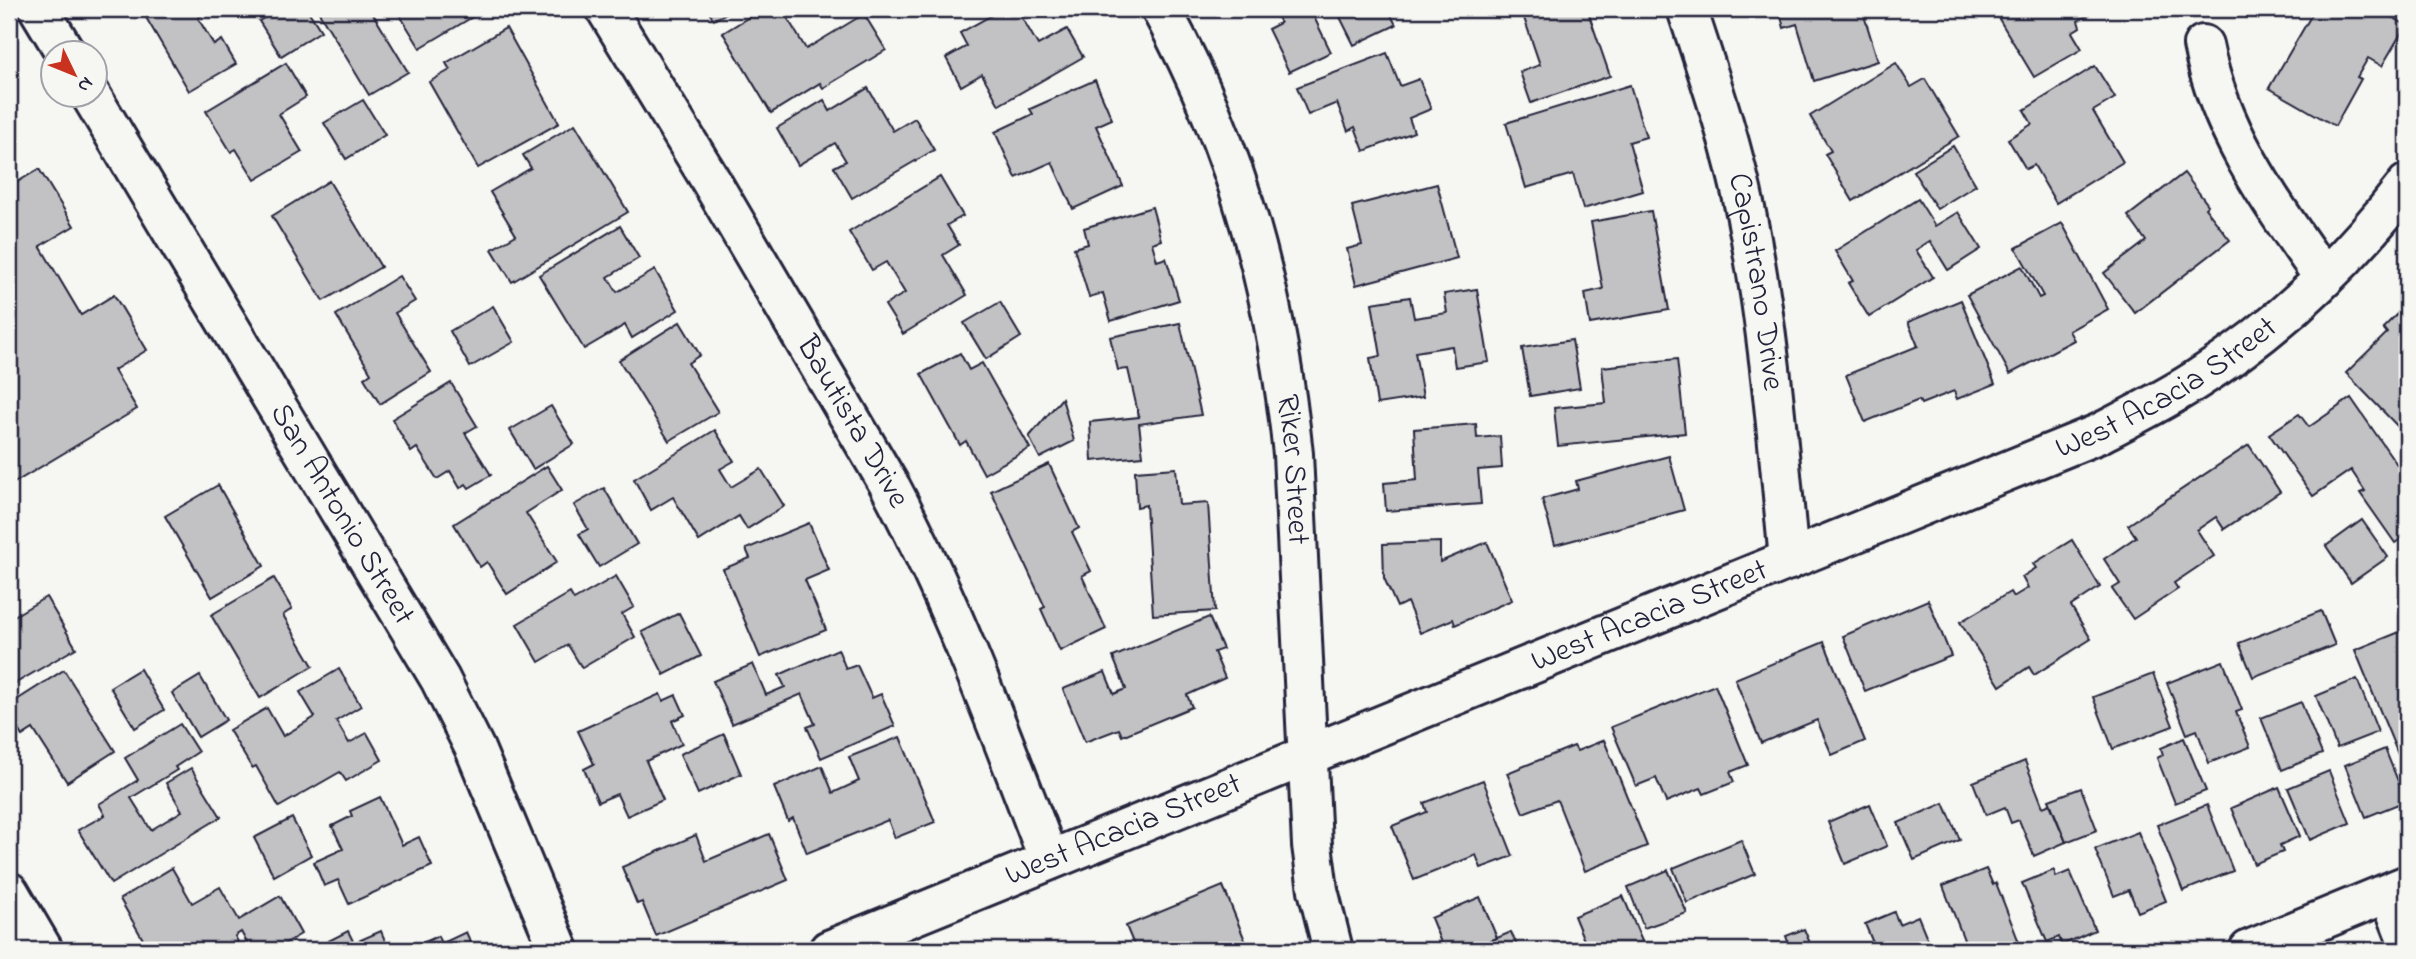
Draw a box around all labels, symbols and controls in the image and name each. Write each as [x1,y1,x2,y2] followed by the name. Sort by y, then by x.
[38,38,108,108] north arrow
[70,70,99,98] text: N
[1714,168,1796,394] street label: Capistrano Drive
[2049,305,2289,472] street label: West Acacia Street
[783,326,921,517] street label: Bautista Drive
[1262,392,1321,546] street label: Riker Street
[257,395,426,635] street label: San Antonio Street
[1524,547,1775,685] street label: West Acacia Street
[998,761,1249,899] street label: West Acacia Street

